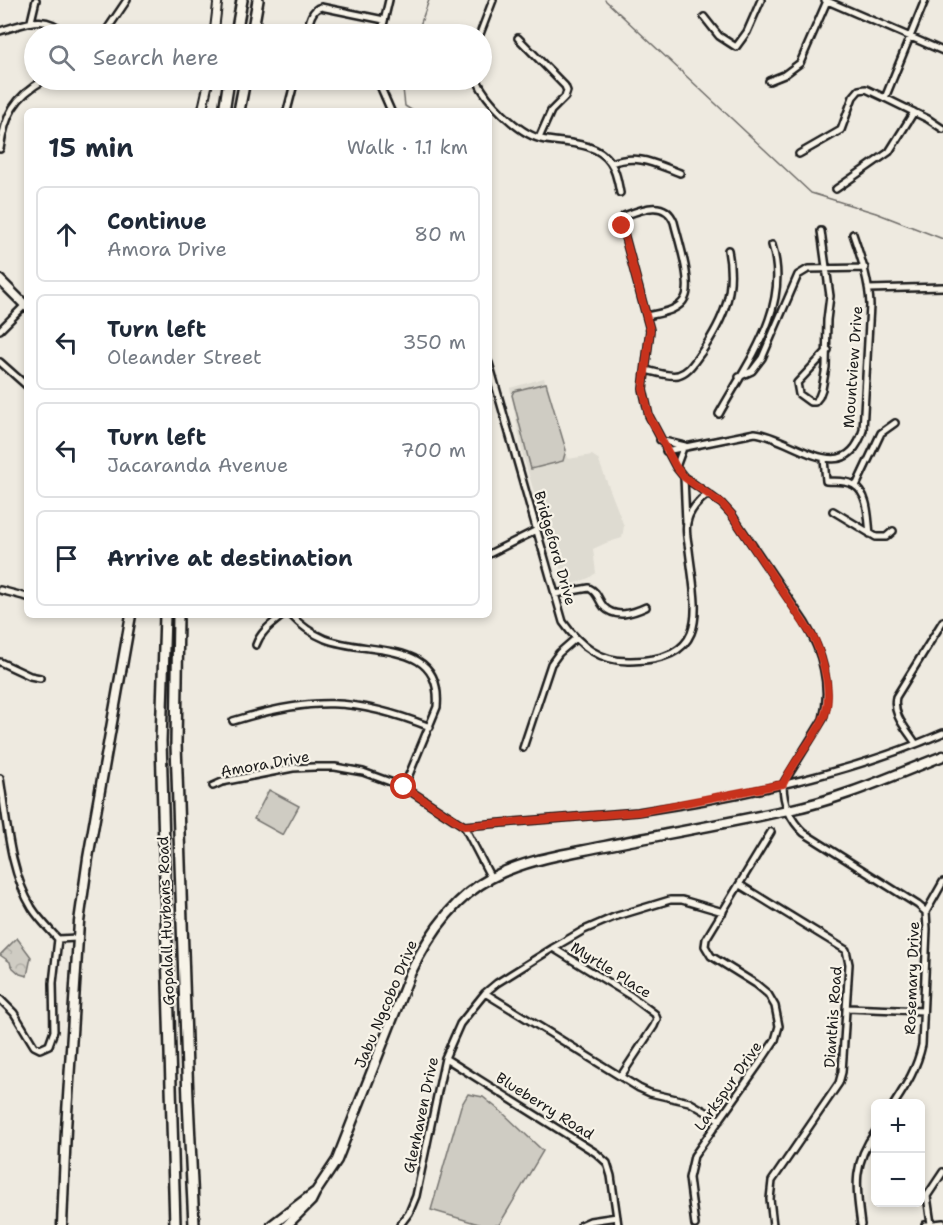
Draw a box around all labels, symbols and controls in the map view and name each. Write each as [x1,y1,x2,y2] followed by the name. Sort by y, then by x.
[24,24,492,90] search box
[45,41,78,74] icon: search
[93,43,219,72] text: Search here
[48,130,134,165] text: 15 min
[347,134,468,160] text: Walk · 1.1 km
[107,207,207,236] text: Continue
[608,212,634,238] route end
[50,218,83,251] icon: ahead
[414,221,466,247] text: 80 m
[107,236,227,262] text: Amora Drive
[839,305,867,429] street label: Mountview Drive
[107,315,206,344] text: Turn left
[50,326,83,359] icon: left
[402,329,466,355] text: 350 m
[107,344,262,370] text: Oleander Street
[107,423,206,452] text: Turn left
[50,434,83,467] icon: left
[401,437,466,463] text: 700 m
[107,452,288,478] text: Jacaranda Avenue
[529,489,581,607] street label: Bridgeford Drive
[50,542,83,575] icon: arrive
[107,544,353,573] text: Arrive at destination
[219,746,311,782] street label: Amora Drive
[390,773,416,799] route start
[153,835,179,1006] street label: Gopalall Hurbans Road
[900,921,924,1035] street label: Rosemary Drive
[350,937,422,1071] street label: Jabu Ngcobo Drive
[567,937,655,1003] street label: Myrtle Place
[819,965,847,1069] street label: Dianthis Road
[690,1037,766,1135] street label: Larkspur Drive
[399,1055,443,1175] street label: Glenhaven Drive
[492,1068,598,1144] street label: Blueberry Road
[871,1099,925,1207] map controls
[871,1099,925,1153] button: +
[871,1153,925,1207] button: −

